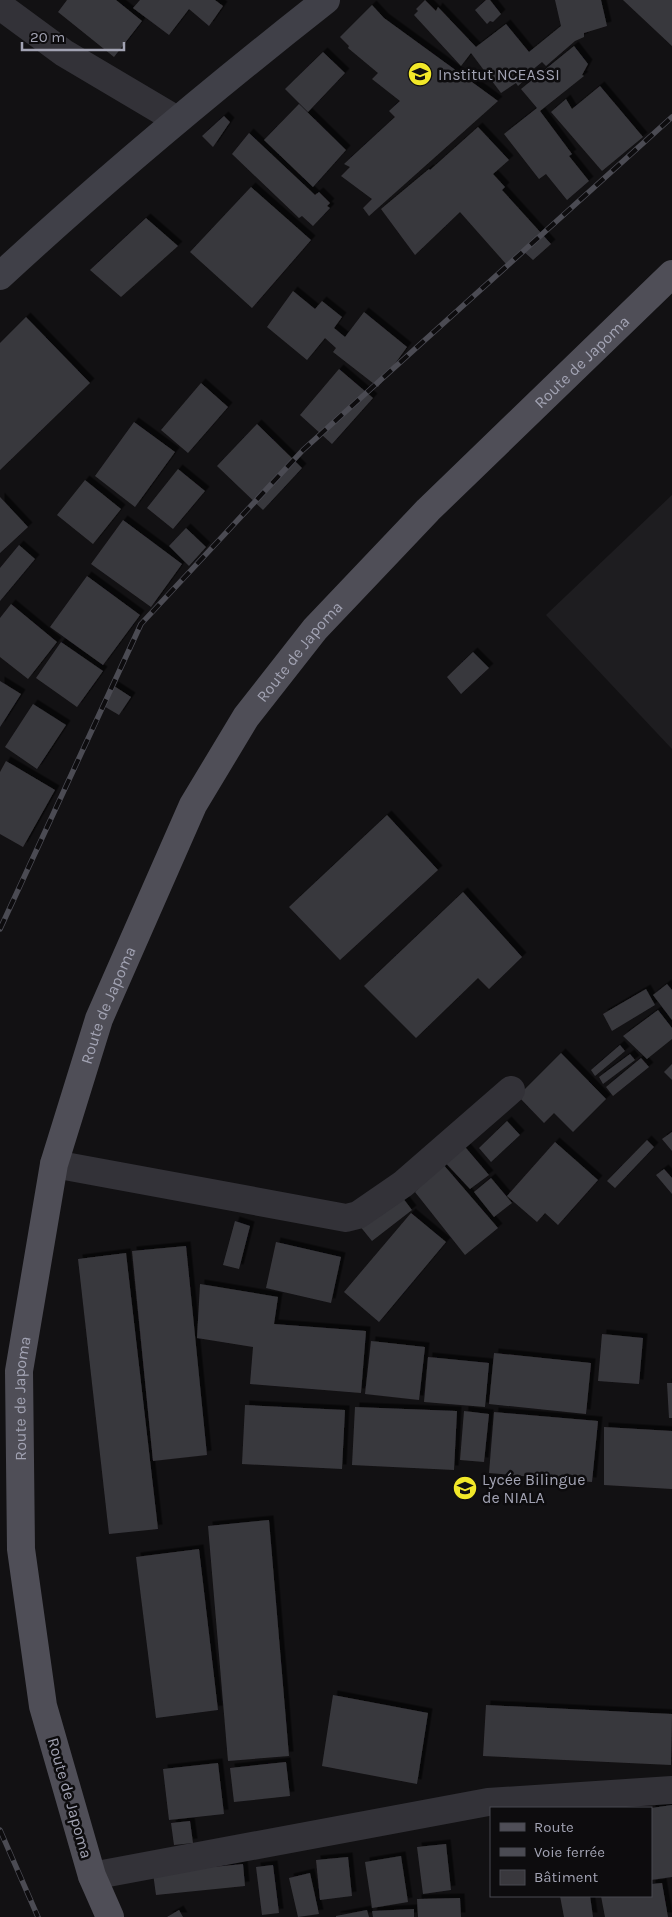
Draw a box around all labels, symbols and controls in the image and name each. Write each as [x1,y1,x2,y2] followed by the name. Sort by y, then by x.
[22,20,125,52] scale bar
[30,28,65,46] text: 20 m
[407,61,433,87] school or university icon: Institut NCEASSI
[438,65,560,84] place label: Institut NCEASSI
[530,311,633,412] street label: Route de Japoma
[252,597,346,706] street label: Route de Japoma
[76,943,139,1066] street label: Route de Japoma
[9,1335,34,1461] street label: Route de Japoma
[482,1470,586,1507] place label: Lycée Bilingue de NIALA
[452,1475,478,1501] school or university icon: Lycée Bilingue de NIALA
[44,1735,96,1861] street label: Route de Japoma
[490,1807,652,1897] legend
[534,1818,574,1836] text: Route
[534,1843,605,1861] text: Voie ferrée
[534,1868,598,1886] text: Bâtiment

